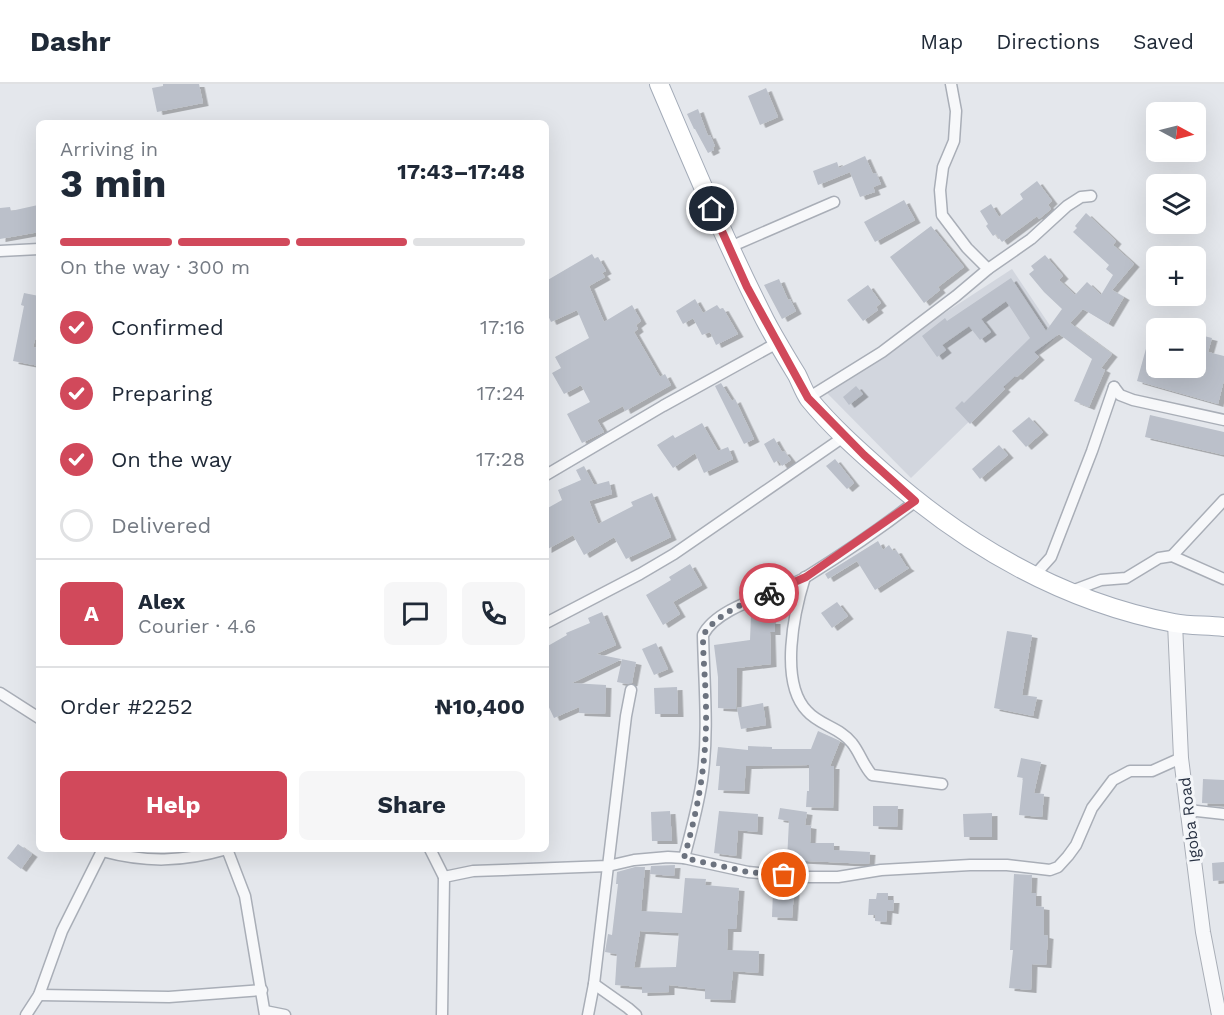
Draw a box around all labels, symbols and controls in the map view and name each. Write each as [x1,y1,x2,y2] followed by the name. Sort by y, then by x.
[30,25,110,58] text: Dashr
[920,29,963,54] text: Map
[996,29,1100,54] text: Directions
[1133,29,1194,54] text: Saved
[1146,102,1206,162] north arrow
[1146,102,1206,378] map controls
[60,137,158,161] text: Arriving in
[397,159,525,184] text: 17:43–17:48
[60,161,167,206] text: 3 min
[1146,174,1206,234] button: layers
[686,183,737,234] pin
[695,192,728,225] icon: home
[1146,246,1206,306] button: +
[60,255,250,279] text: On the way · 300 m
[60,311,93,344] icon: check
[111,315,224,340] text: Confirmed
[480,315,525,339] text: 17:16
[1146,318,1206,378] button: −
[60,377,93,410] icon: check
[111,381,212,406] text: Preparing
[477,381,525,405] text: 17:24
[60,443,93,476] icon: check
[111,447,232,472] text: On the way
[476,447,525,471] text: 17:28
[111,513,211,538] text: Delivered
[739,563,799,623] courier
[753,577,786,610] icon: bike
[384,582,447,645] button: chat
[462,582,525,645] button: phone
[138,589,185,614] text: Alex
[84,601,99,626] text: A
[138,614,256,638] text: Courier · 4.6
[60,694,193,719] text: Order #2252
[435,694,525,719] text: ₦10,400
[60,771,287,840] button: Help
[299,771,525,840] button: Share
[1175,776,1204,864] street label: Igoba Road
[758,849,809,900] pin
[767,858,800,891] icon: bag

